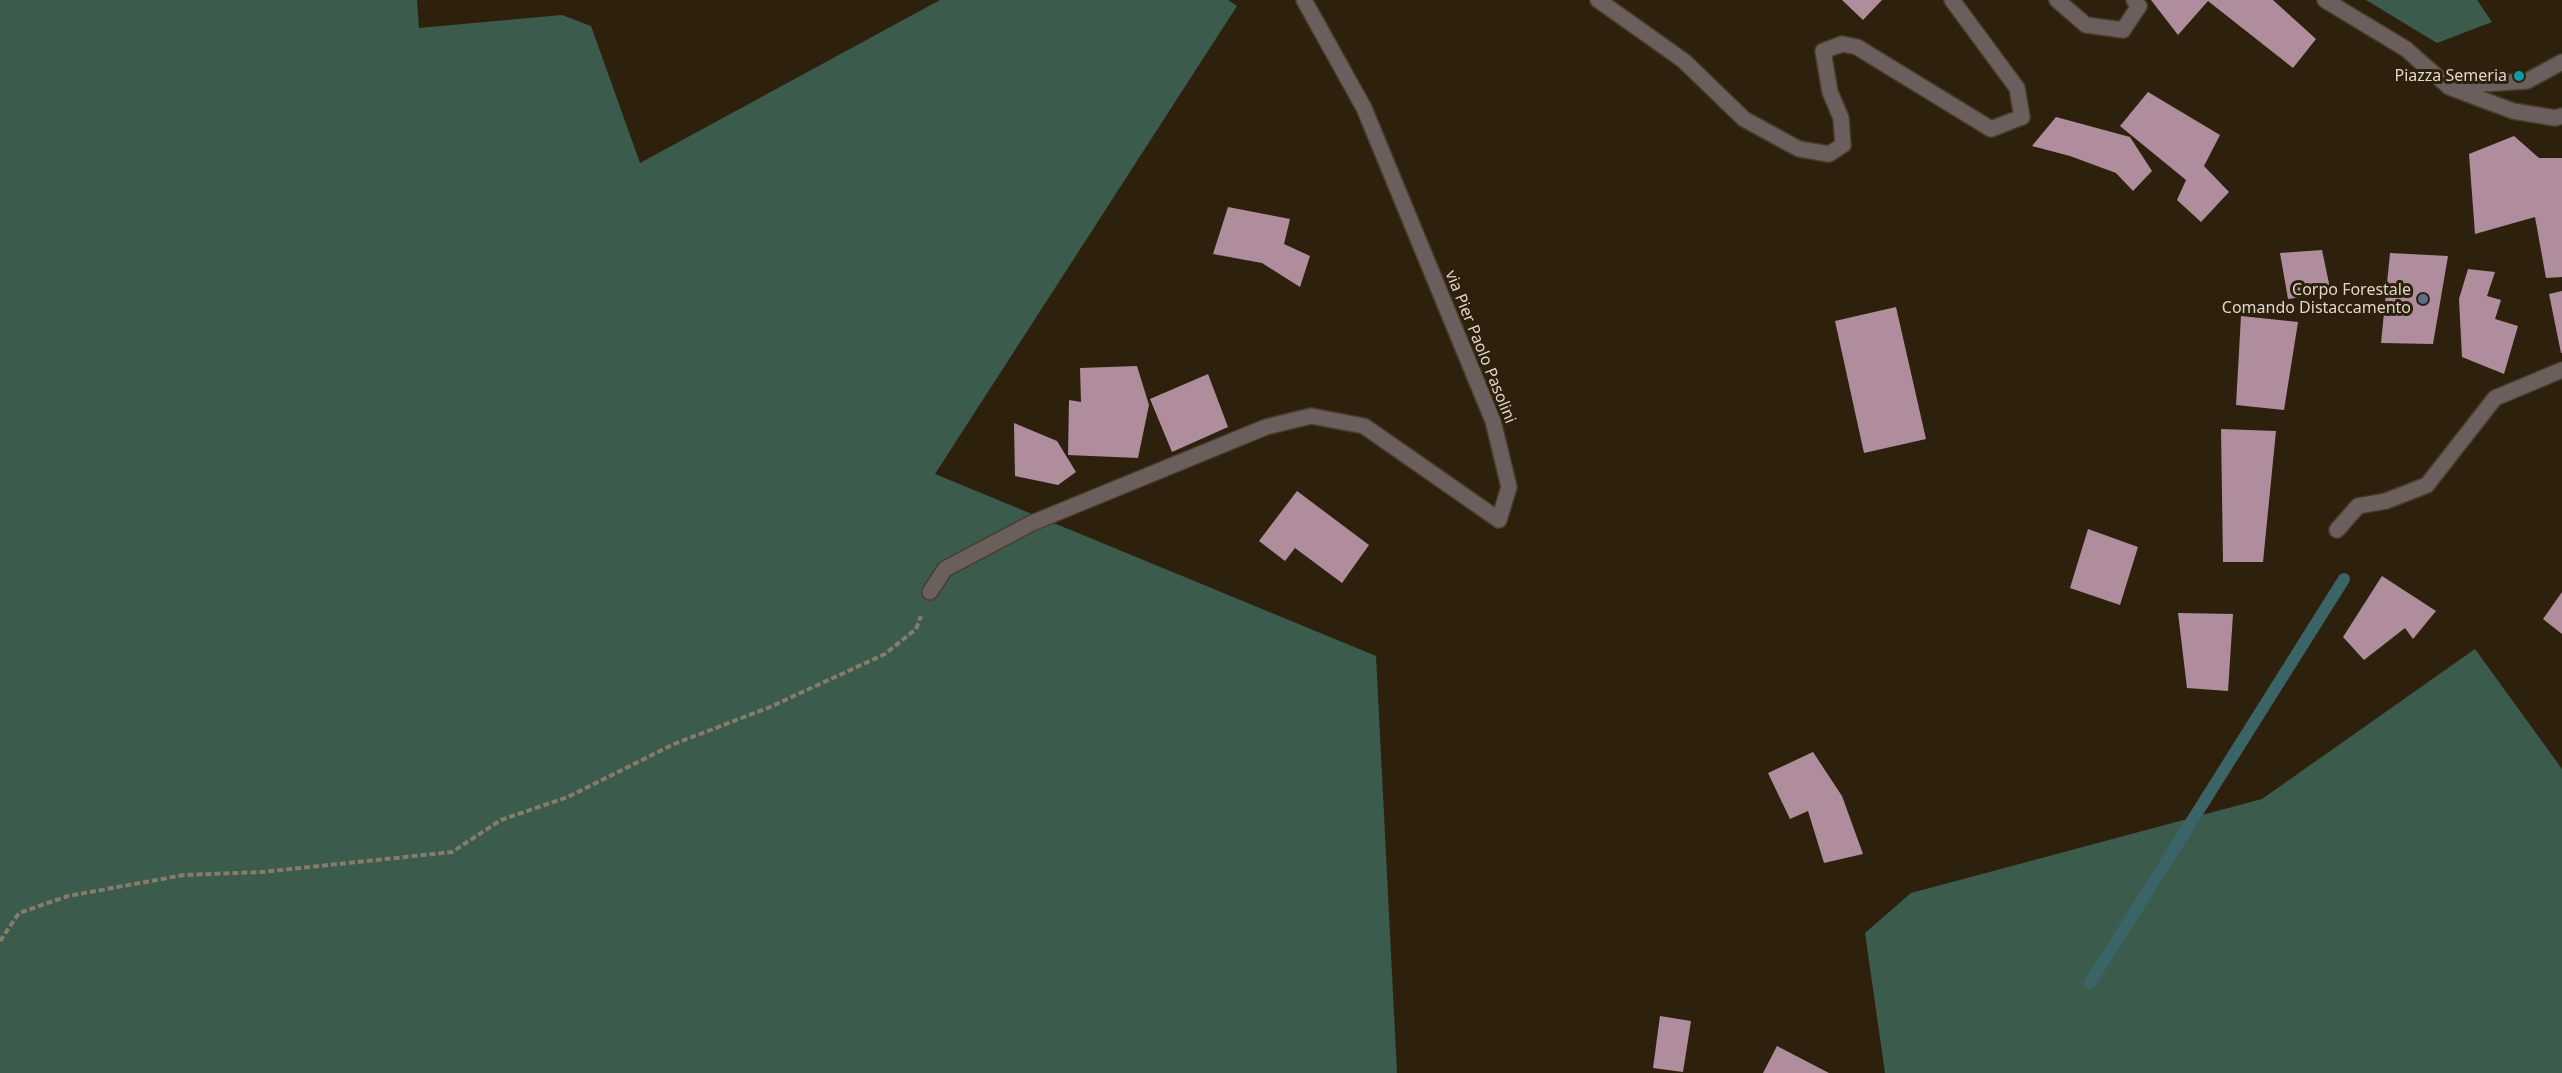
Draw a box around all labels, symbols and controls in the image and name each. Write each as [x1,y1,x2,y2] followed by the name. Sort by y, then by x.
[2395,66,2507,86] place label: Piazza Semeria
[2512,69,2526,83] marker: Piazza Semeria
[1440,268,1520,426] street label: via Pier Paolo Pasolini
[2222,280,2411,318] place label: Corpo Forestale Comando Distaccamento
[2416,292,2430,306] marker: Corpo Forestale Comando Distaccamento

